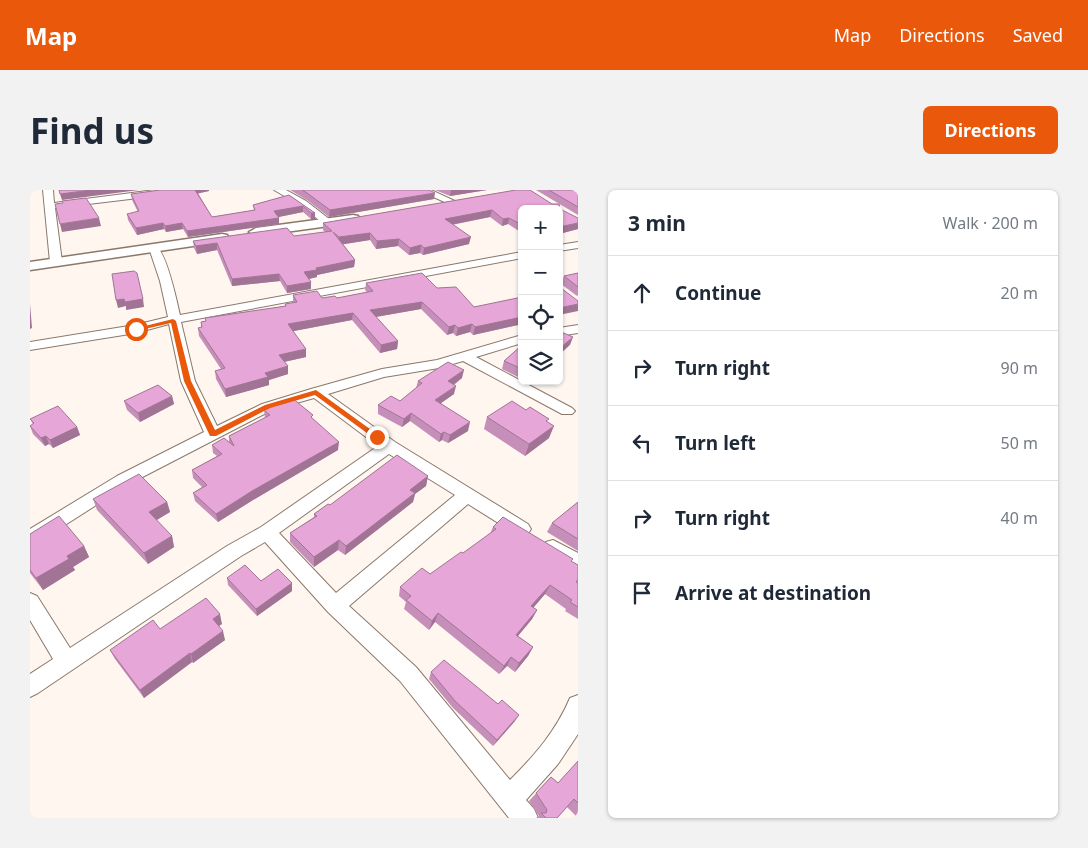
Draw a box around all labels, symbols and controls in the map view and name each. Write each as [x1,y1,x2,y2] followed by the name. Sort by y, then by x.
[25,19,77,52] text: Map
[834,23,871,47] text: Map
[899,23,985,47] text: Directions
[1013,23,1063,47] text: Saved
[923,106,1058,154] button: Directions
[30,107,154,154] text: Find us
[518,205,563,385] map controls
[518,205,563,250] button: +
[628,209,686,237] text: 3 min
[943,212,1038,234] text: Walk · 200 m
[518,250,563,295] button: −
[628,279,656,307] icon: ahead
[675,280,761,306] text: Continue
[1001,282,1038,304] text: 20 m
[518,295,563,340] button: locate
[125,318,148,341] route start
[518,340,563,385] button: layers
[628,354,656,382] icon: right
[675,355,770,381] text: Turn right
[1001,357,1038,379] text: 90 m
[366,426,389,449] route end
[628,429,656,457] icon: left
[675,430,756,456] text: Turn left
[1001,432,1038,454] text: 50 m
[628,504,656,532] icon: right
[675,505,770,531] text: Turn right
[1001,507,1038,529] text: 40 m
[628,579,656,607] icon: arrive
[675,580,871,606] text: Arrive at destination

